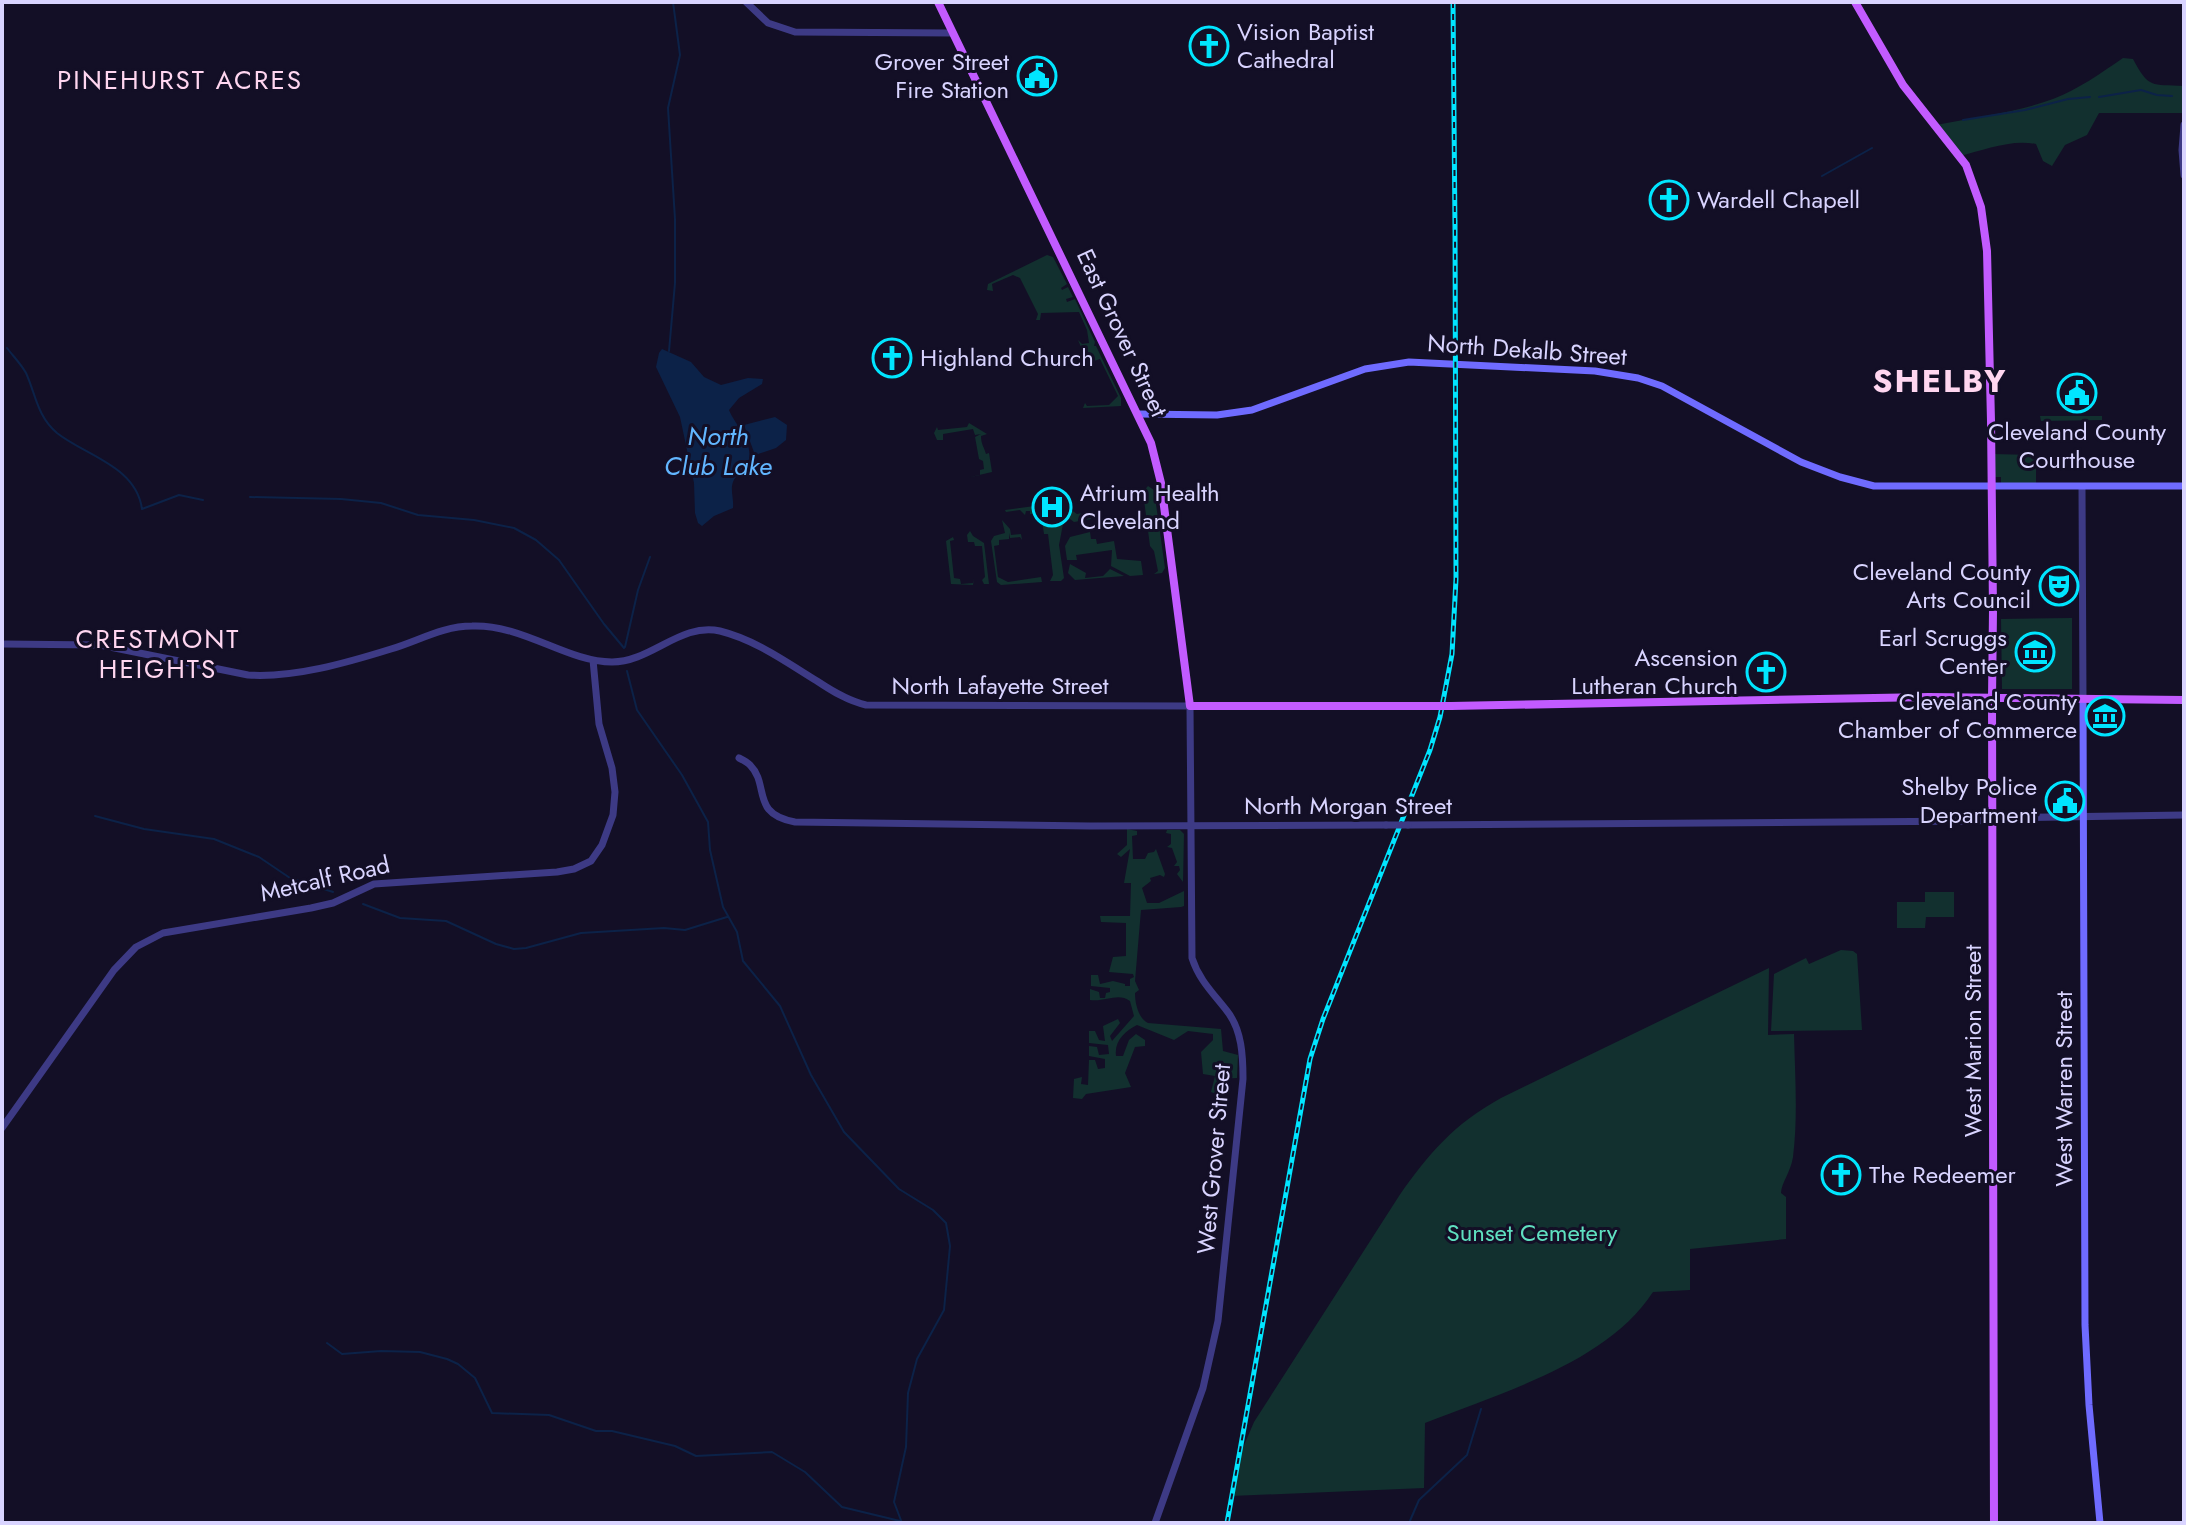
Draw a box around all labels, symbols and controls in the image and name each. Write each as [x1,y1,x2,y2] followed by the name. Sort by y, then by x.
[1237,14,1374,77] place label: Vision Baptist Cathedral
[1188,25,1230,67] church icon: Vision Baptist Cathedral
[875,44,1009,107] place label: Grover Street Fire Station
[1016,55,1058,97] public building icon: Grover Street Fire Station
[57,61,303,99] district label: PINEHURST ACRES
[1648,179,1690,221] church icon: Wardell Chapell
[1697,182,1860,217] place label: Wardell Chapell
[1068,243,1177,423] street label: East Grover Street
[1426,325,1628,374] street label: North Dekalb Street
[871,337,913,379] church icon: Highland Church
[920,340,1094,375] place label: Highland Church
[1873,358,2007,404] district label: SHELBY
[2056,372,2098,414] public building icon: Cleveland County Courthouse
[1988,414,2166,477] place label: Cleveland County Courthouse
[664,417,772,485] water label: North Club Lake
[1080,475,1220,538] place label: Atrium Health Cleveland
[1031,486,1073,528] hospital icon: Atrium Health Cleveland
[1853,554,2031,617] place label: Cleveland County Arts Council
[2038,565,2080,607] theatre icon: Cleveland County Arts Council
[76,620,240,688] district label: CRESTMONT HEIGHTS
[1879,620,2008,683] place label: Earl Scruggs Center
[2014,631,2056,673] museum icon: Earl Scruggs Center
[1571,640,1738,703] place label: Ascension Lutheran Church
[1745,651,1787,693] church icon: Ascension Lutheran Church
[891,668,1109,703] street label: North Lafayette Street
[1838,684,2077,747] place label: Cleveland County Chamber of Commerce
[2084,695,2126,737] museum icon: Cleveland County Chamber of Commerce
[1901,769,2037,832] place label: Shelby Police Department
[2044,780,2086,822] public building icon: Shelby Police Department
[1244,788,1452,823] street label: North Morgan Street
[257,847,393,910] street label: Metcalf Road
[1955,945,1990,1137] street label: West Marion Street
[2046,991,2081,1187] street label: West Warren Street
[1188,1062,1239,1256] street label: West Grover Street
[1820,1154,1862,1196] church icon: The Redeemer
[1869,1157,2017,1192] place label: The Redeemer
[1447,1215,1618,1250] park label: Sunset Cemetery

